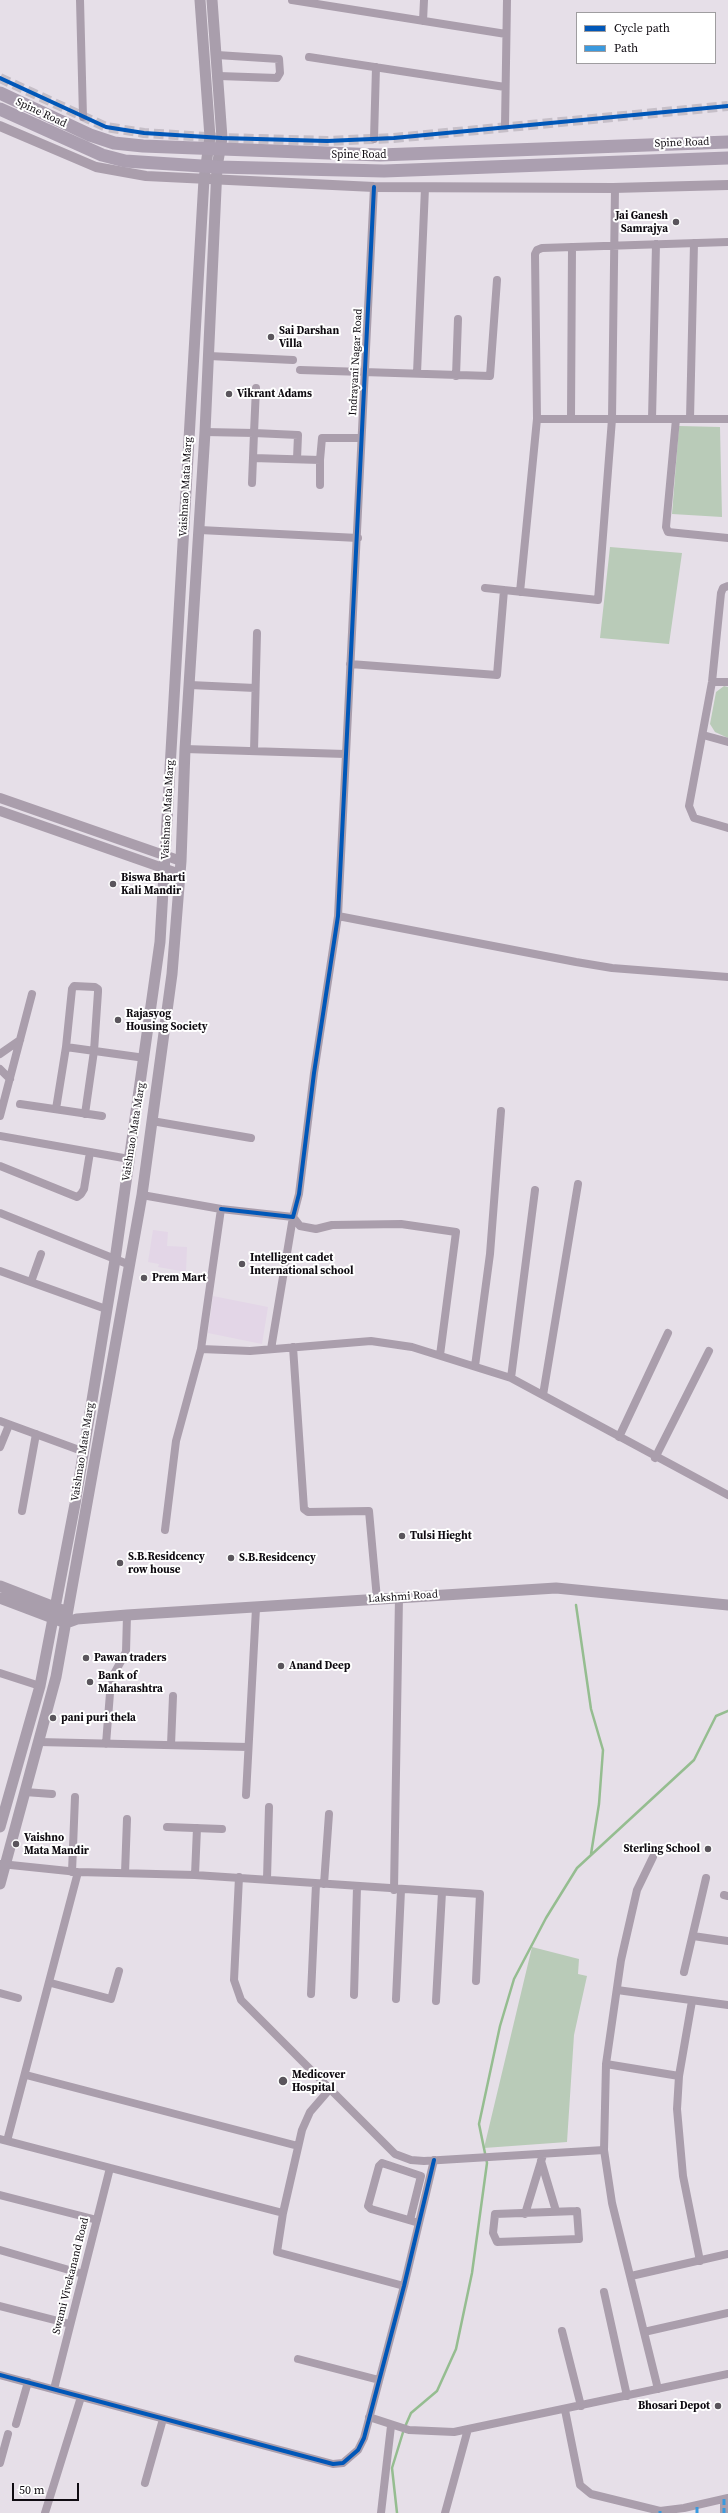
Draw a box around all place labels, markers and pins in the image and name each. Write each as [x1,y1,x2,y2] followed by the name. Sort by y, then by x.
[615,209,668,235] place label: Jai Ganesh Samrajya
[671,217,681,227] marker: Jai Ganesh Samrajya
[279,324,339,350] place label: Sai Darshan Villa
[266,332,276,342] marker: Sai Darshan Villa
[237,387,312,401] place label: Vikrant Adams
[224,389,234,399] marker: Vikrant Adams
[121,871,185,897] place label: Biswa Bharti Kali Mandir
[108,879,118,889] marker: Biswa Bharti Kali Mandir
[126,1007,208,1033] place label: Rajasyog Housing Society
[113,1015,123,1025] marker: Rajasyog Housing Society
[250,1251,354,1277] place label: Intelligent cadet International school
[237,1259,247,1269] marker: Intelligent cadet International school
[152,1271,206,1285] place label: Prem Mart
[139,1273,149,1283] marker: Prem Mart
[410,1529,472,1543] place label: Tulsi Hieght
[397,1531,407,1541] marker: Tulsi Hieght
[128,1550,205,1576] place label: S.B.Residcency row house
[239,1551,316,1565] place label: S.B.Residcency
[226,1553,236,1563] marker: S.B.Residcency
[115,1558,125,1568] marker: S.B.Residcency row house
[94,1651,166,1665] place label: Pawan traders
[81,1653,91,1663] marker: Pawan traders
[289,1659,350,1673] place label: Anand Deep
[276,1661,286,1671] marker: Anand Deep
[98,1669,163,1695] place label: Bank of Maharashtra
[85,1677,95,1687] marker: Bank of Maharashtra
[61,1711,136,1725] place label: pani puri thela
[48,1713,58,1723] marker: pani puri thela
[24,1831,89,1857] place label: Vaishno Mata Mandir
[11,1839,21,1849] marker: Vaishno Mata Mandir
[623,1842,700,1856] place label: Sterling School
[703,1844,713,1854] marker: Sterling School
[292,2068,345,2094] place label: Medicover Hospital
[277,2075,289,2087] marker: Medicover Hospital
[638,2399,710,2413] place label: Bhosari Depot
[713,2401,723,2411] marker: Bhosari Depot

